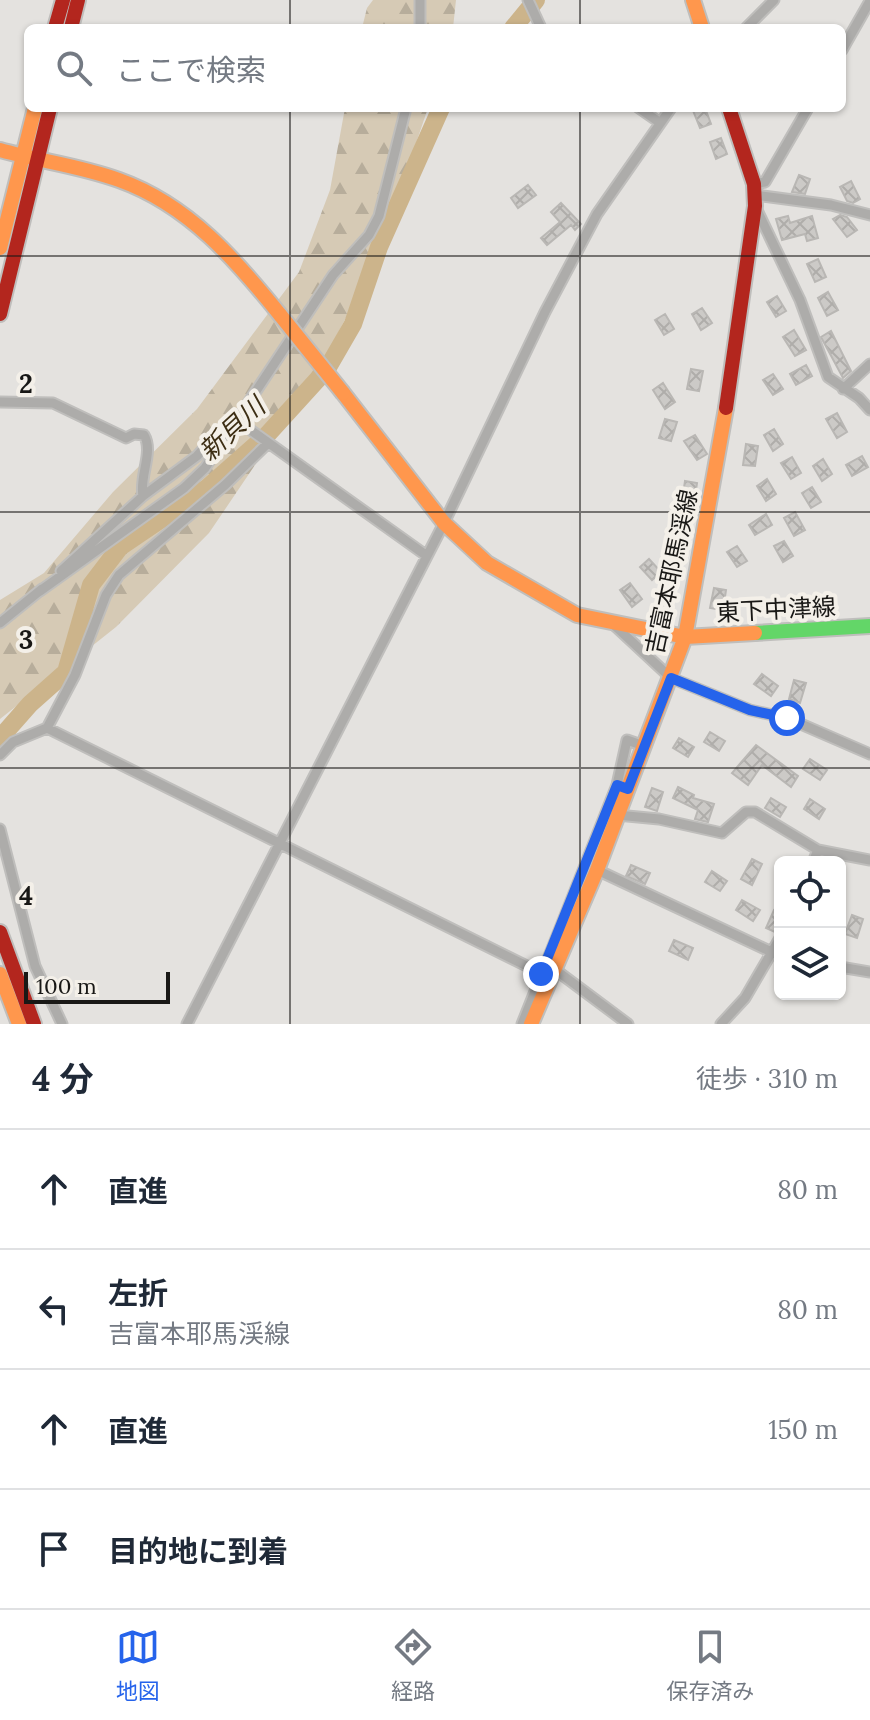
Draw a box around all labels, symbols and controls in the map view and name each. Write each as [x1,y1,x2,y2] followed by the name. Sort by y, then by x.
[24,24,846,112] search box
[52,46,96,90] icon: search
[116,51,266,89] text: ここで検索
[19,367,33,400] text: 2
[192,388,274,467] water label: 新貝川
[639,487,704,657] street label: 吉富本耶馬渓線
[715,591,837,628] street label: 東下中津線
[19,623,33,656] text: 3
[769,700,805,736] route start
[774,856,846,1000] map controls
[774,856,846,928] button: locate
[19,879,33,912] text: 4
[774,928,846,1000] button: layers
[523,956,559,992] route end
[24,968,170,1004] scale bar
[36,972,97,1000] text: 100 m
[32,1057,94,1100] text: 4 分
[696,1062,838,1095] text: 徒歩 · 310 m
[32,1167,76,1211] icon: ahead
[108,1172,168,1210] text: 直進
[777,1173,838,1206] text: 80 m
[108,1274,168,1312] text: 左折
[32,1287,76,1331] icon: left
[777,1293,838,1326] text: 80 m
[108,1317,290,1350] text: 吉富本耶馬渓線
[32,1407,76,1451] icon: ahead
[108,1412,168,1450] text: 直進
[768,1413,838,1446] text: 150 m
[32,1527,76,1571] icon: arrive
[108,1532,288,1570] text: 目的地に到着
[116,1625,160,1705] tab: 地図
[391,1625,435,1705] tab: 経路
[666,1625,754,1705] tab: 保存済み

